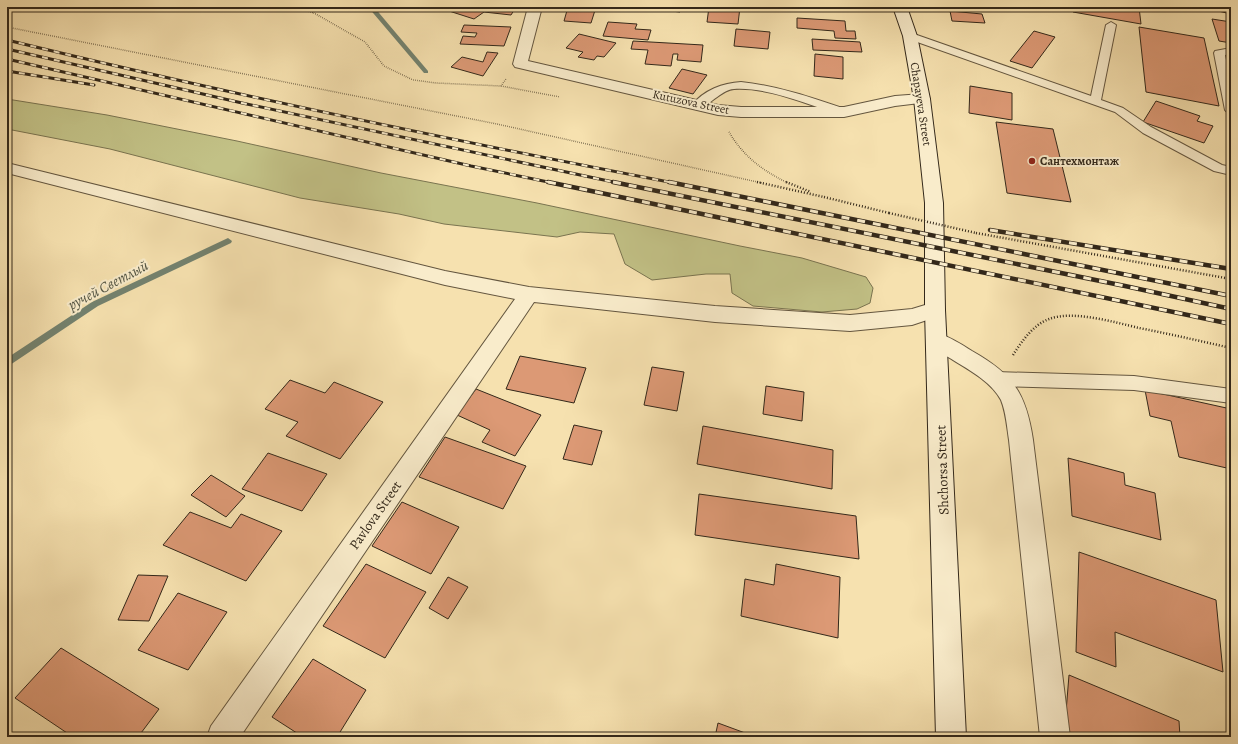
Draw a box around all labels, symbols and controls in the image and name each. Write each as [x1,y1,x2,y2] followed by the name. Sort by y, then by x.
[906,61,936,147] street label: Chapayeva Street
[651,86,731,118] street label: Kutuzova Street
[1040,153,1120,169] place label: Сантехмонтаж
[1027,156,1037,166] marker: Сантехмонтаж
[63,255,152,315] water label: ручей Светлый
[931,424,954,515] street label: Shchorsa Street
[345,477,406,553] street label: Pavlova Street

